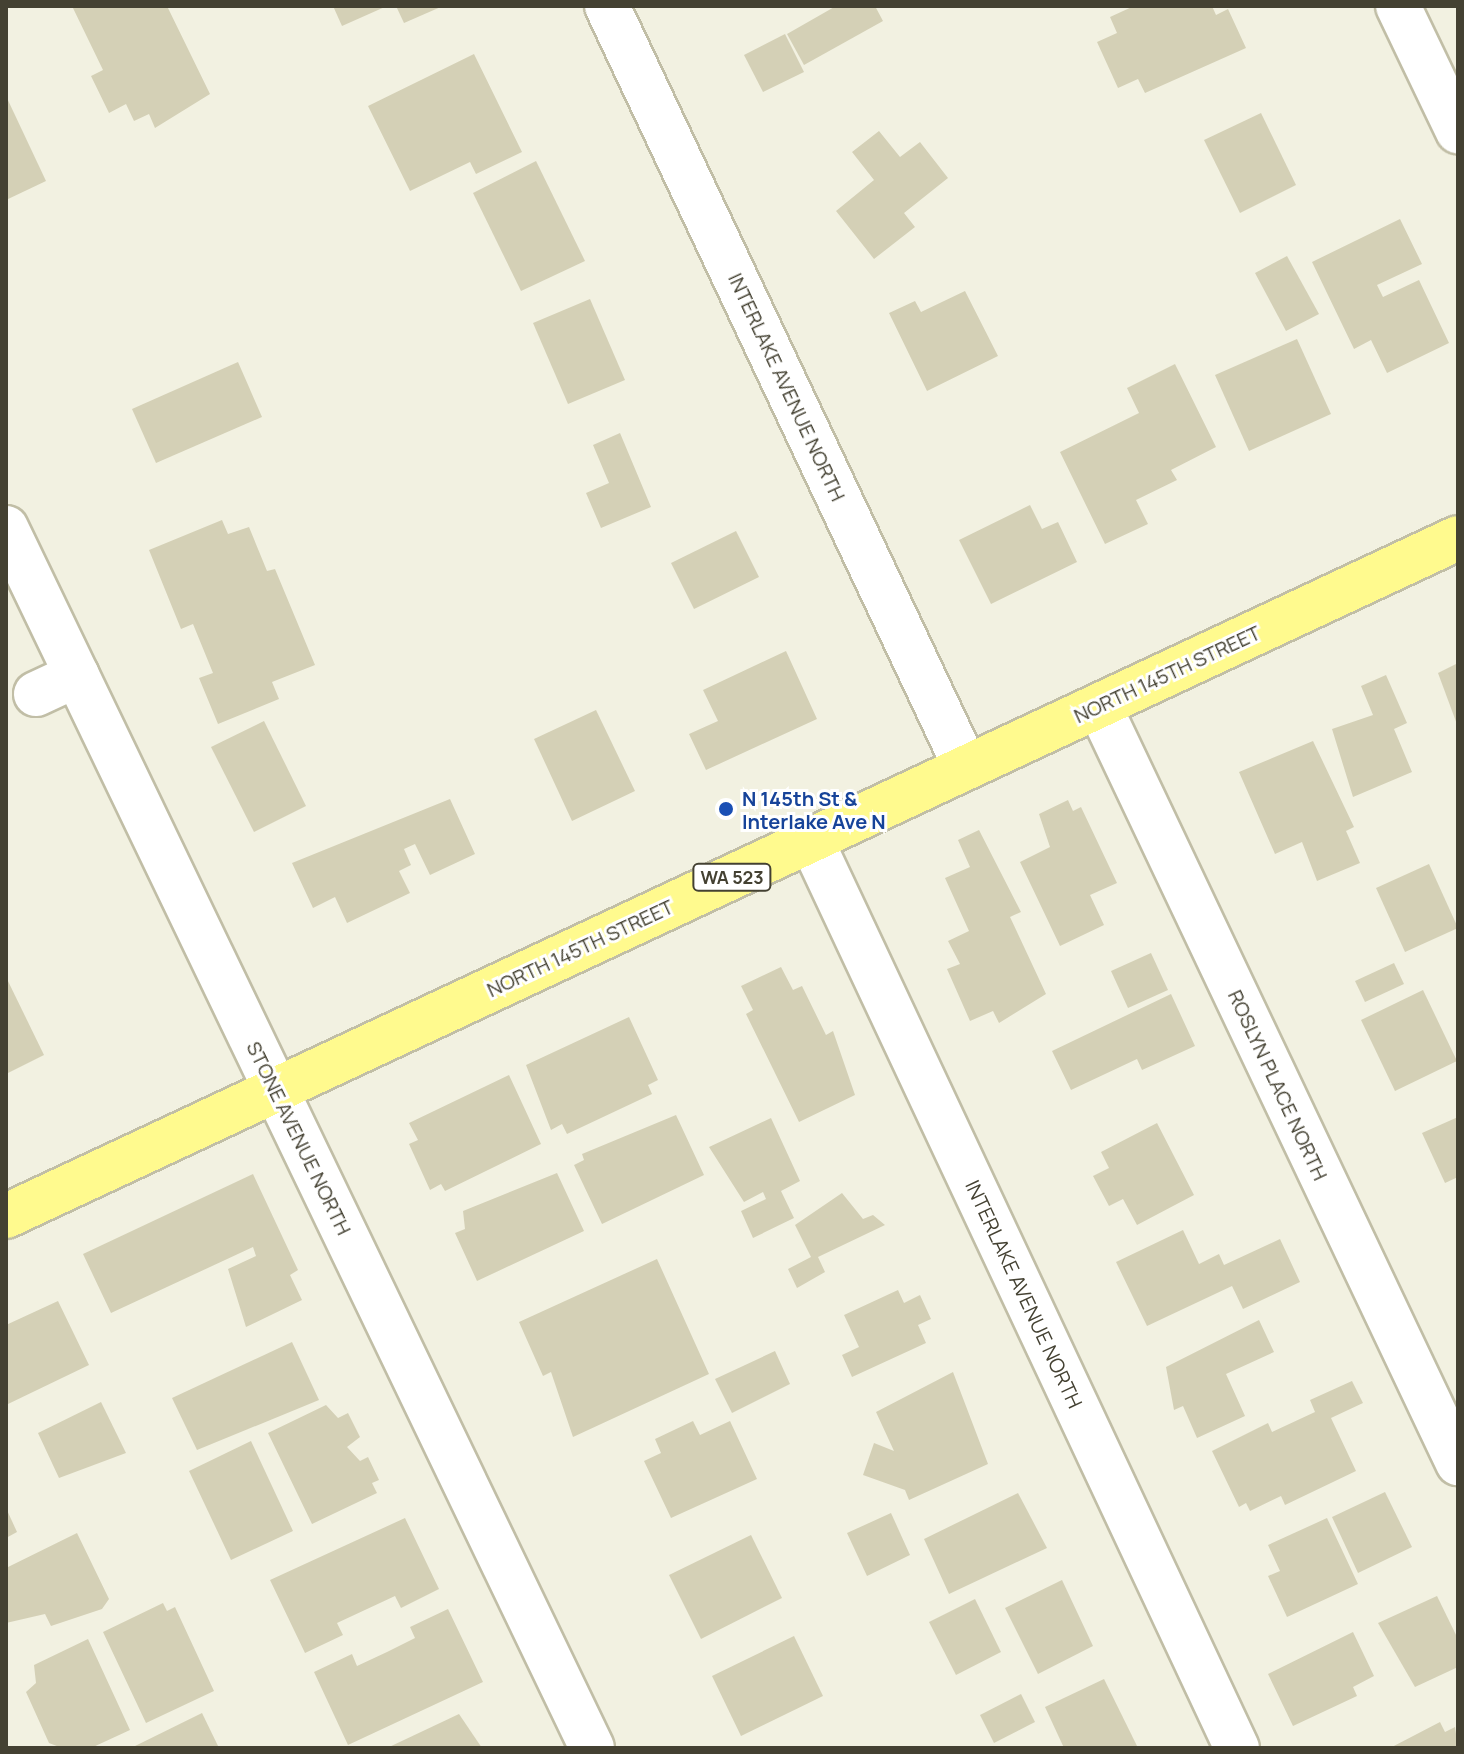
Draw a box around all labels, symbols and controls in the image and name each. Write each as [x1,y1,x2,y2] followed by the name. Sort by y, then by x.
[724,269,850,505] street label: INTERLAKE AVENUE NORTH
[1070,620,1264,728] street label: NORTH 145TH STREET
[742,786,886,833] place label: N 145th St & Interlake Ave N
[717,800,735,818] marker: N 145th St & Interlake Ave N
[692,863,772,891] road number: WA 523
[483,894,677,1002] street label: NORTH 145TH STREET
[1223,986,1333,1184] street label: ROSLYN PLACE NORTH
[242,1037,356,1239] street label: STONE AVENUE NORTH
[961,1176,1087,1412] street label: INTERLAKE AVENUE NORTH

